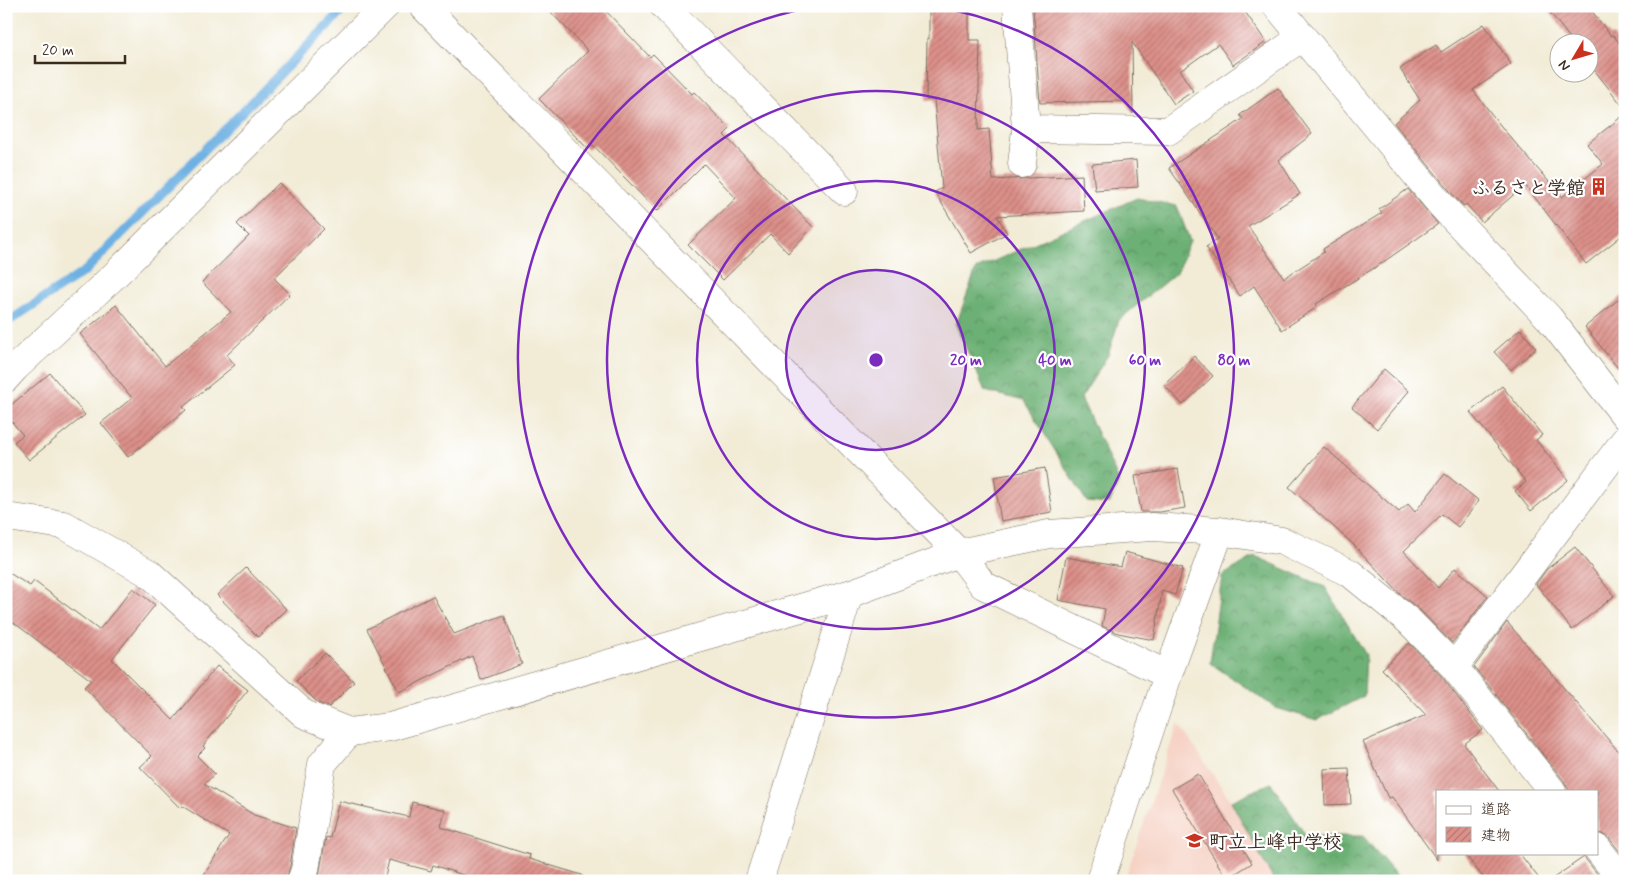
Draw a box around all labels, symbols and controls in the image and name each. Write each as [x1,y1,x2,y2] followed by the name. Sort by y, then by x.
[35,32,125,64] scale bar
[1548,32,1598,82] north arrow
[42,41,74,61] text: 20 m
[1555,56,1575,75] text: N
[1471,176,1585,201] place label: ふるさと学館
[1589,177,1609,197] building icon: ふるさと学館
[867,351,885,369] centre of rings
[950,351,982,371] text: 20 m
[1038,351,1072,371] text: 40 m
[1129,351,1161,371] text: 60 m
[1217,351,1251,371] text: 80 m
[1436,790,1598,854] legend
[1481,800,1511,820] text: 道路
[1481,826,1511,846] text: 建物
[1209,830,1342,855] place label: 町立上峰中学校
[1185,831,1205,851] school or university icon: 町立上峰中学校

